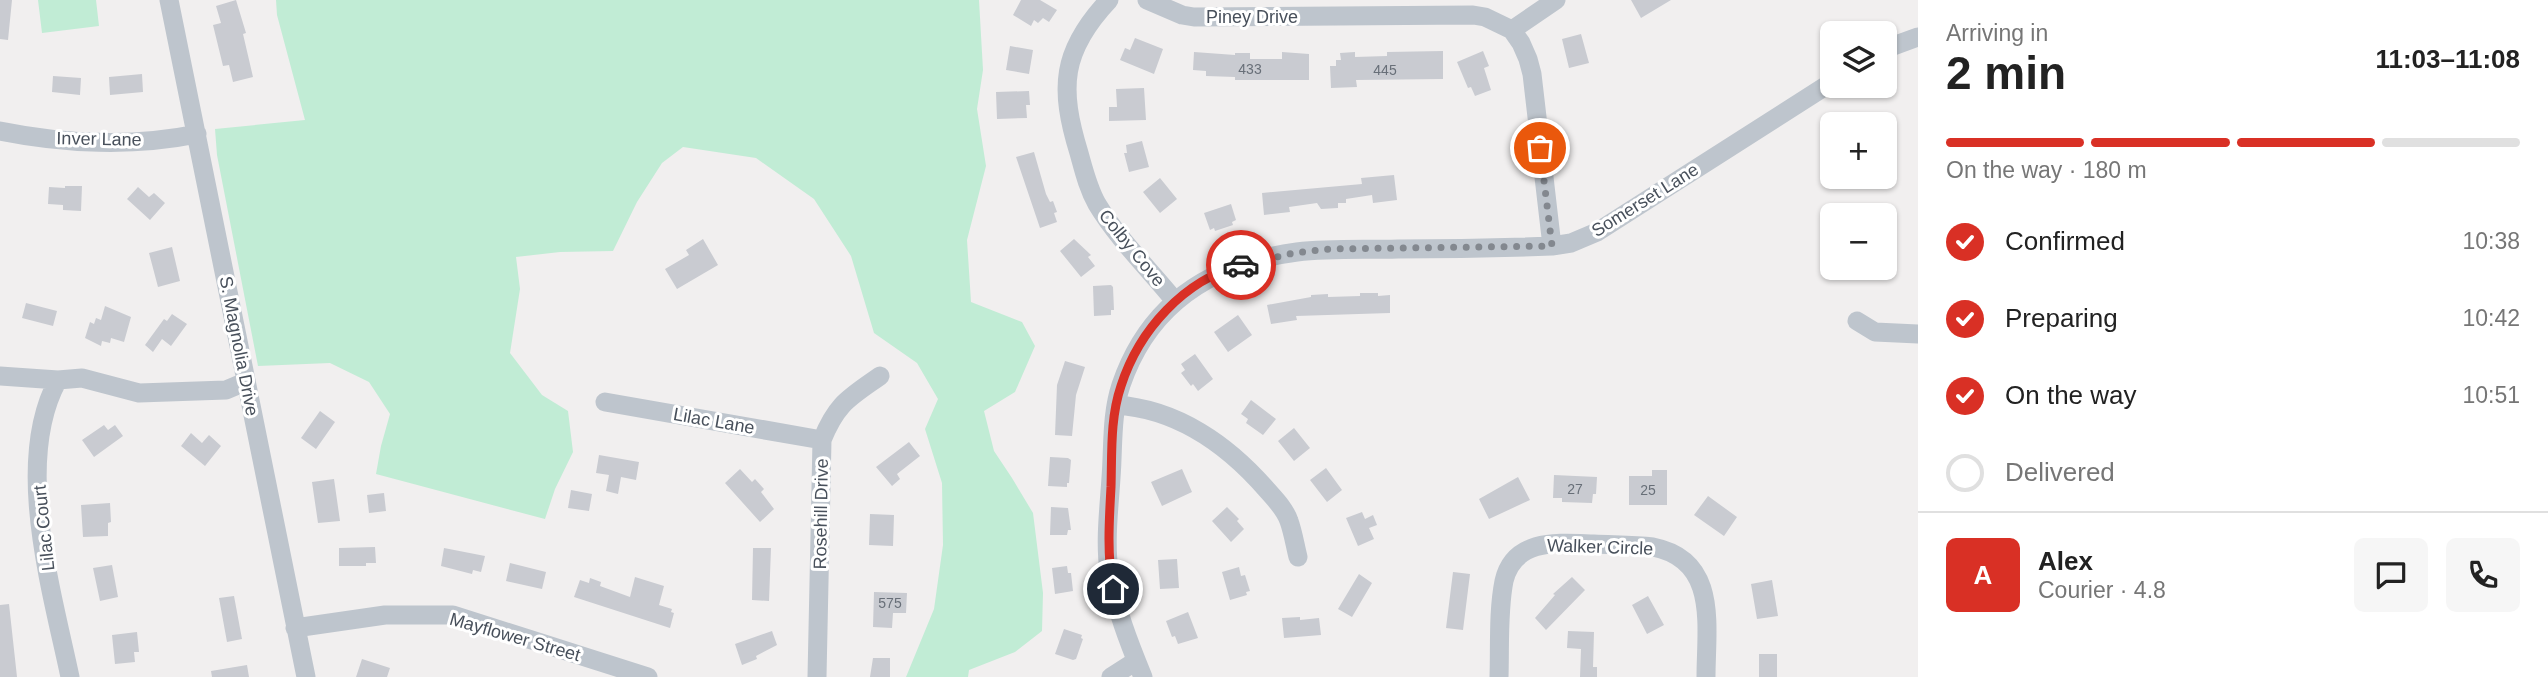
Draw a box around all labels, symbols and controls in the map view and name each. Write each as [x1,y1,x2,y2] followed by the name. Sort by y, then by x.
[1206,7,1298,27] street label: Piney Drive
[1946,20,2048,46] text: Arriving in
[1820,21,1897,280] map controls
[1820,21,1897,98] button: layers
[2375,44,2520,74] text: 11:03–11:08
[1946,47,2066,99] text: 2 min
[1238,61,1262,77] house number: 433
[1373,62,1397,78] house number: 445
[1820,112,1897,189] button: +
[1510,118,1570,178] pin
[56,128,142,150] street label: Inver Lane
[1521,129,1559,167] icon: bag
[1946,157,2147,183] text: On the way · 180 m
[1588,159,1702,241] street label: Somerset Lane
[1820,203,1897,280] button: −
[1095,206,1169,290] street label: Colby Cove
[1946,223,1984,261] icon: check
[2005,226,2125,256] text: Confirmed
[2462,228,2520,254] text: 10:38
[1206,230,1276,300] courier
[1222,246,1260,284] icon: car
[216,274,262,418] street label: S. Magnolia Drive
[1946,300,1984,338] icon: check
[2005,303,2118,333] text: Preparing
[2462,305,2520,331] text: 10:42
[1946,377,1984,415] icon: check
[2005,380,2137,410] text: On the way
[2462,382,2520,408] text: 10:51
[672,404,756,438] street label: Lilac Lane
[2005,457,2115,487] text: Delivered
[810,458,832,570] street label: Rosehill Drive
[1567,481,1583,497] house number: 27
[1640,482,1656,498] house number: 25
[30,484,58,572] street label: Lilac Court
[1547,535,1653,559] street label: Walker Circle
[2354,538,2428,612] button: chat
[2446,538,2520,612] button: phone
[2038,546,2093,576] text: Alex
[1083,559,1143,619] pin
[1974,560,1992,590] text: A
[1094,570,1132,608] icon: home
[2038,577,2166,603] text: Courier · 4.8
[878,595,902,611] house number: 575
[447,609,583,665] street label: Mayflower Street

